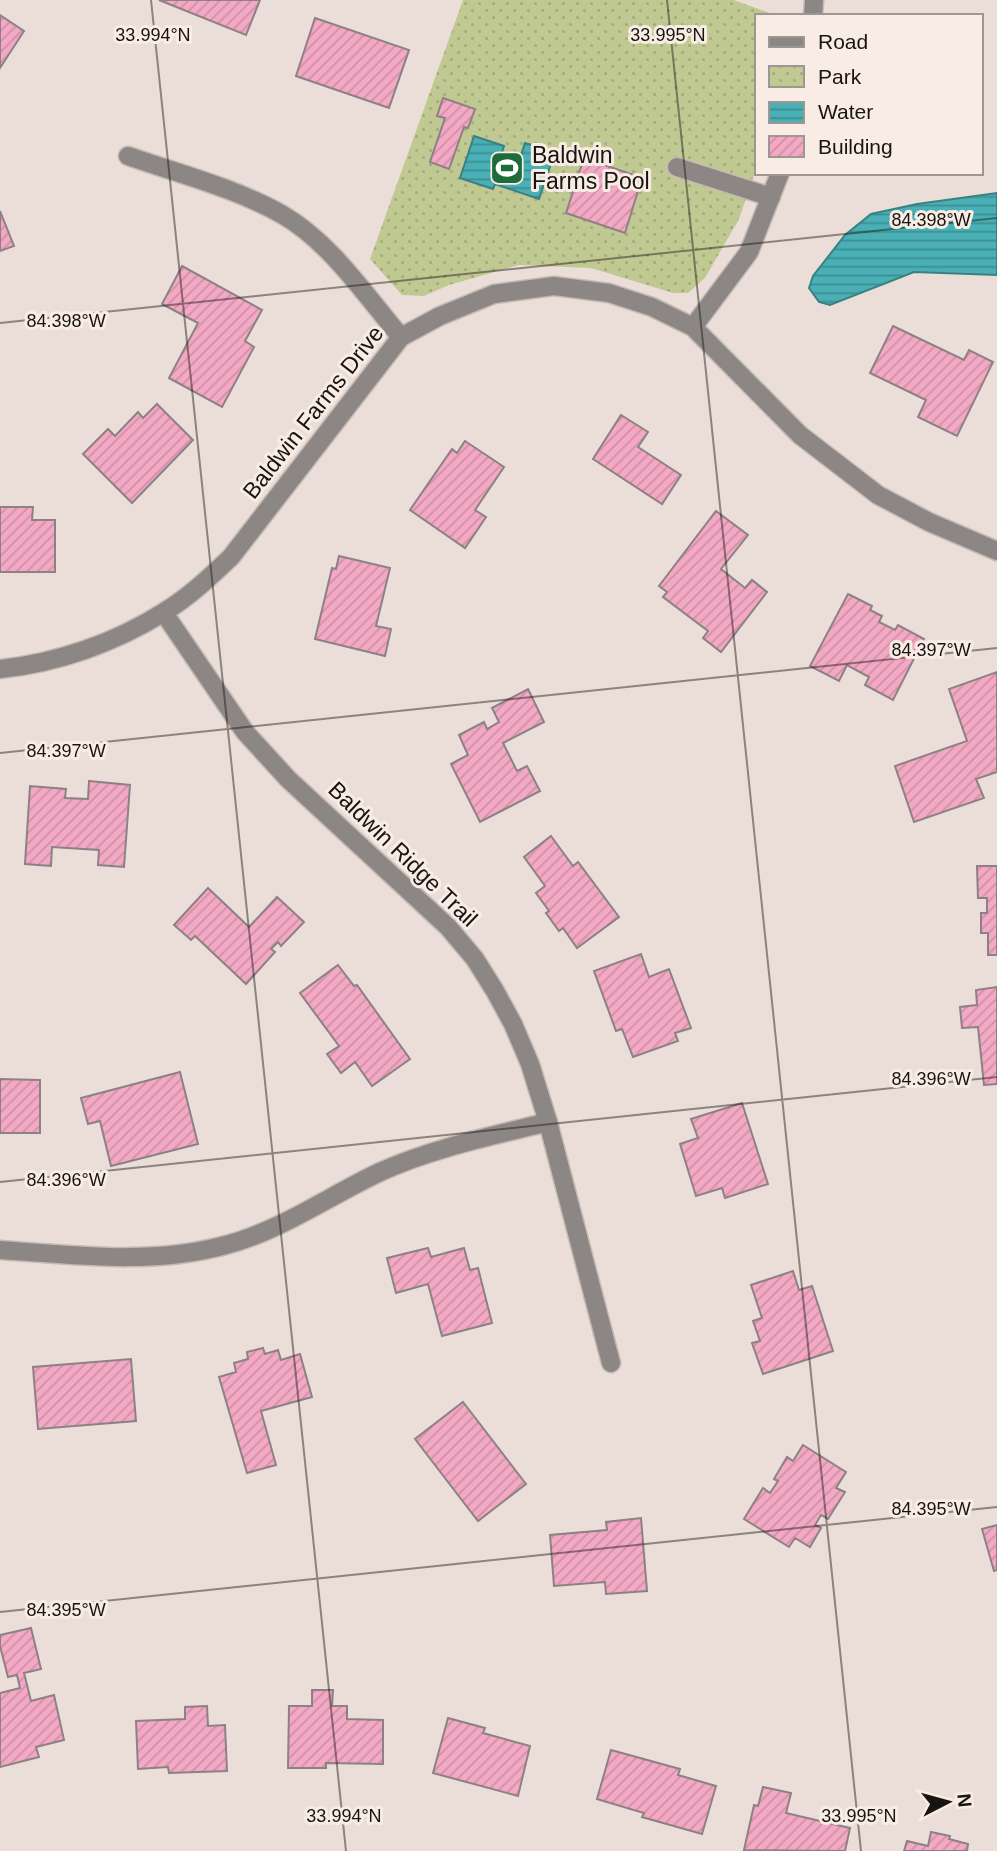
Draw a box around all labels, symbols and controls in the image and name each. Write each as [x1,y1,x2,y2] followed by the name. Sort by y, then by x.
[755,14,983,175] legend
[115,25,191,45] text: 33.994°N
[630,25,706,45] text: 33.995°N
[818,30,868,53] text: Road
[818,65,862,88] text: Park
[818,100,873,123] text: Water
[818,135,893,158] text: Building
[532,142,650,194] place label: Baldwin Farms Pool
[488,149,526,187] sports icon: Baldwin Farms Pool
[891,210,971,230] text: 84.398°W
[26,311,106,331] text: 84.398°W
[237,320,389,504] street label: Baldwin Farms Drive
[891,640,971,660] text: 84.397°W
[26,741,106,761] text: 84.397°W
[323,776,483,932] street label: Baldwin Ridge Trail
[891,1069,971,1089] text: 84.396°W
[26,1170,106,1190] text: 84.396°W
[891,1499,971,1519] text: 84.395°W
[26,1600,106,1620] text: 84.395°W
[913,1767,983,1837] north arrow
[953,1792,976,1808] text: N
[306,1806,382,1826] text: 33.994°N
[821,1806,897,1826] text: 33.995°N

